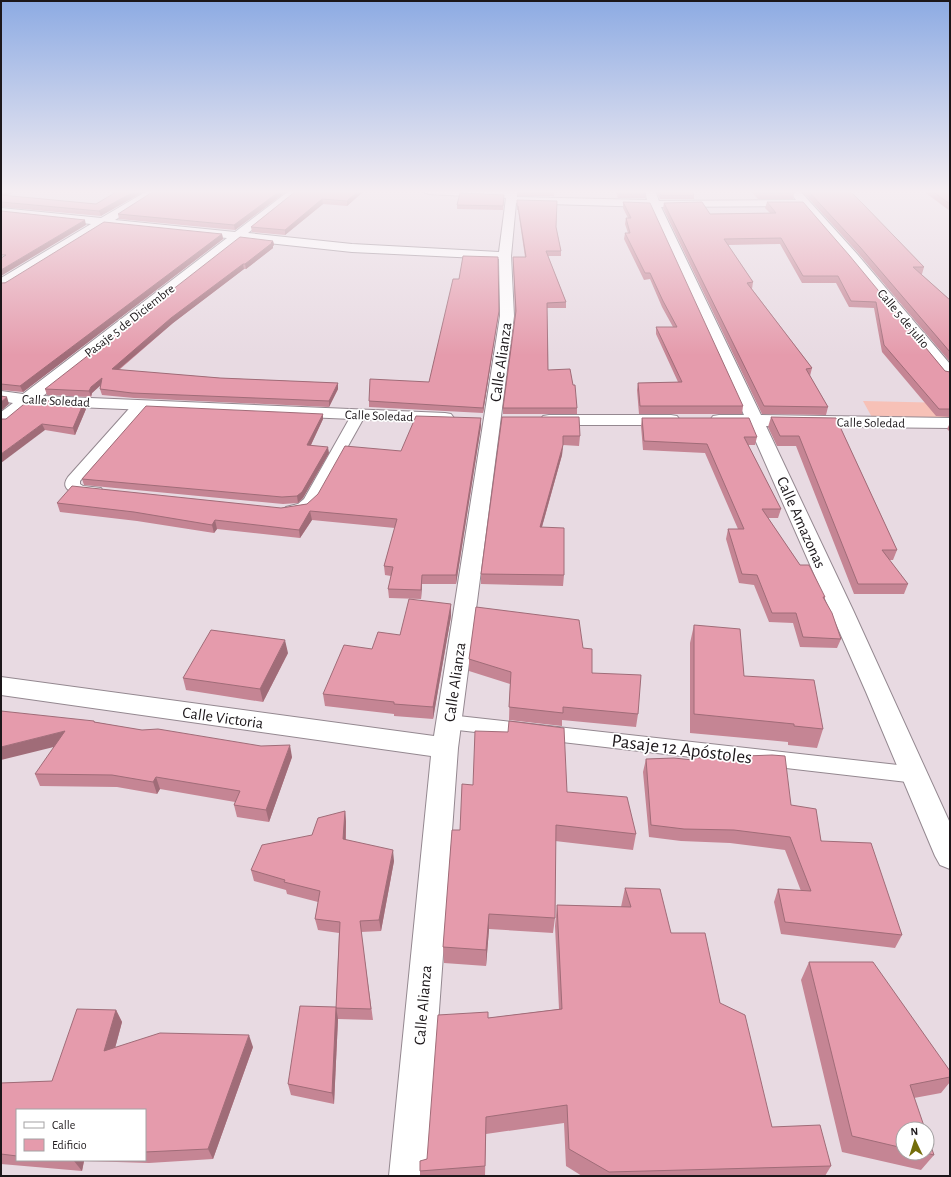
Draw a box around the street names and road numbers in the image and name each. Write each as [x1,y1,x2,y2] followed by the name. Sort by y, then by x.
[83,282,177,360] street label: Pasaje 5 de Diciembre
[875,287,931,351] street label: Calle 5 de julio
[487,321,514,403] street label: Calle Alianza
[21,393,91,410] street label: Calle Soledad
[345,409,414,424] street label: Calle Soledad
[837,416,905,431] street label: Calle Soledad
[774,474,828,571] street label: Calle Amazonas
[441,641,468,723] street label: Calle Alianza
[181,704,264,732] street label: Calle Victoria
[610,731,753,768] street label: Pasaje 12 Apóstoles
[412,964,434,1046] street label: Calle Alianza

